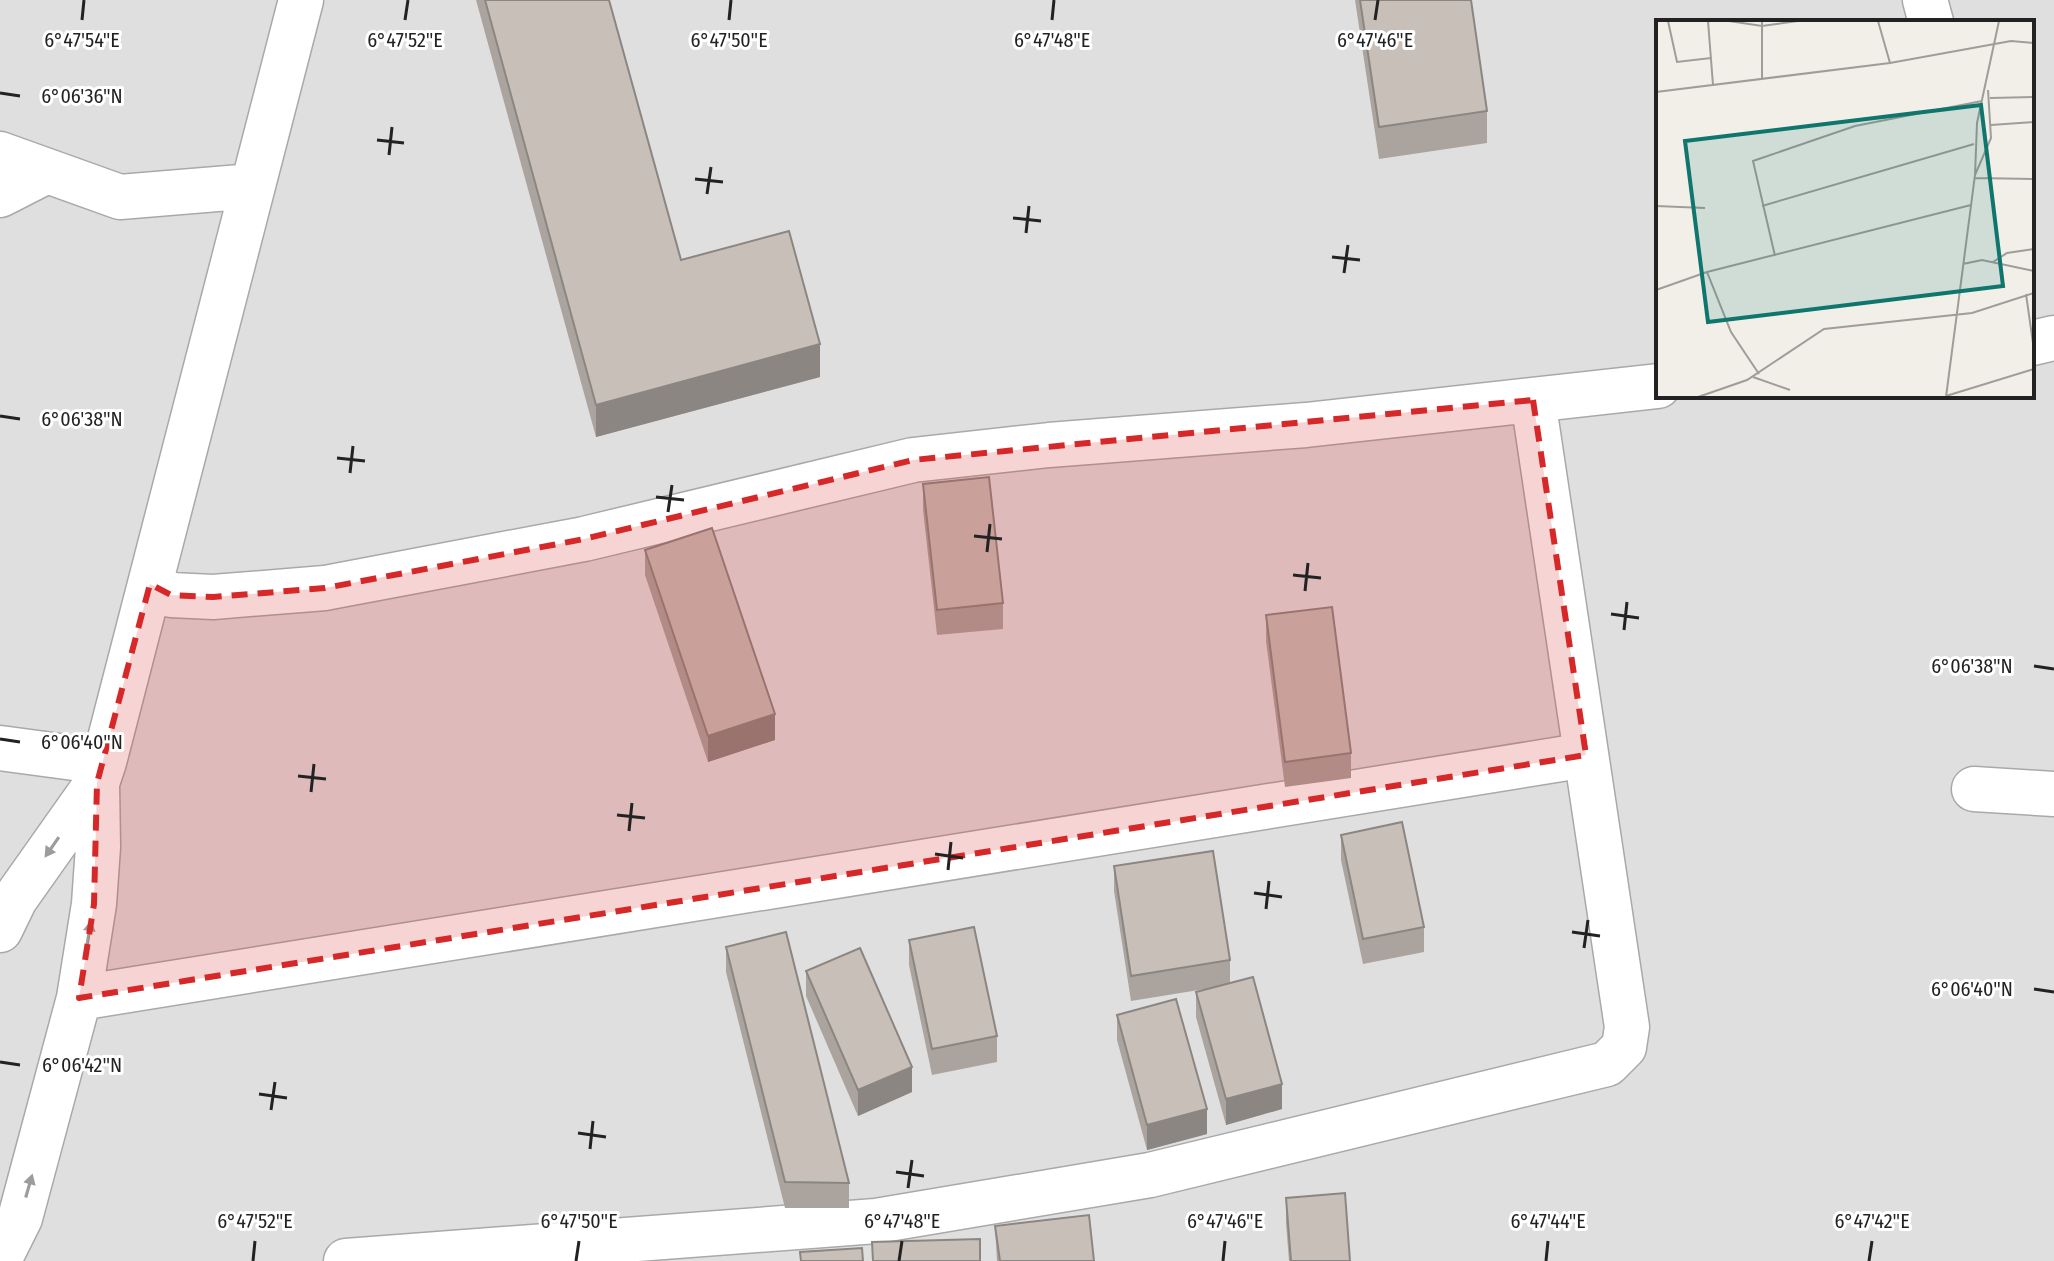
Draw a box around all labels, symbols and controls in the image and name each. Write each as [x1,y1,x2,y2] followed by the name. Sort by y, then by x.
[1656,20,2034,398] inset map
[44,28,120,52] text: 6°47'54"E
[367,28,443,52] text: 6°47'52"E
[690,28,768,52] text: 6°47'50"E
[1014,28,1090,52] text: 6°47'48"E
[1337,28,1413,52] text: 6°47'46"E
[41,84,123,108] text: 6°06'36"N
[41,407,123,431] text: 6°06'38"N
[1931,654,2013,678] text: 6°06'38"N
[41,730,123,754] text: 6°06'40"N
[45,836,60,857] one-way arrow
[83,920,96,945] one-way arrow
[1931,977,2013,1001] text: 6°06'40"N
[42,1053,122,1077] text: 6°06'42"N
[23,1173,36,1197] one-way arrow
[217,1209,293,1233] text: 6°47'52"E
[540,1209,618,1233] text: 6°47'50"E
[864,1209,940,1233] text: 6°47'48"E
[1187,1209,1263,1233] text: 6°47'46"E
[1510,1209,1586,1233] text: 6°47'44"E
[1834,1209,1910,1233] text: 6°47'42"E

